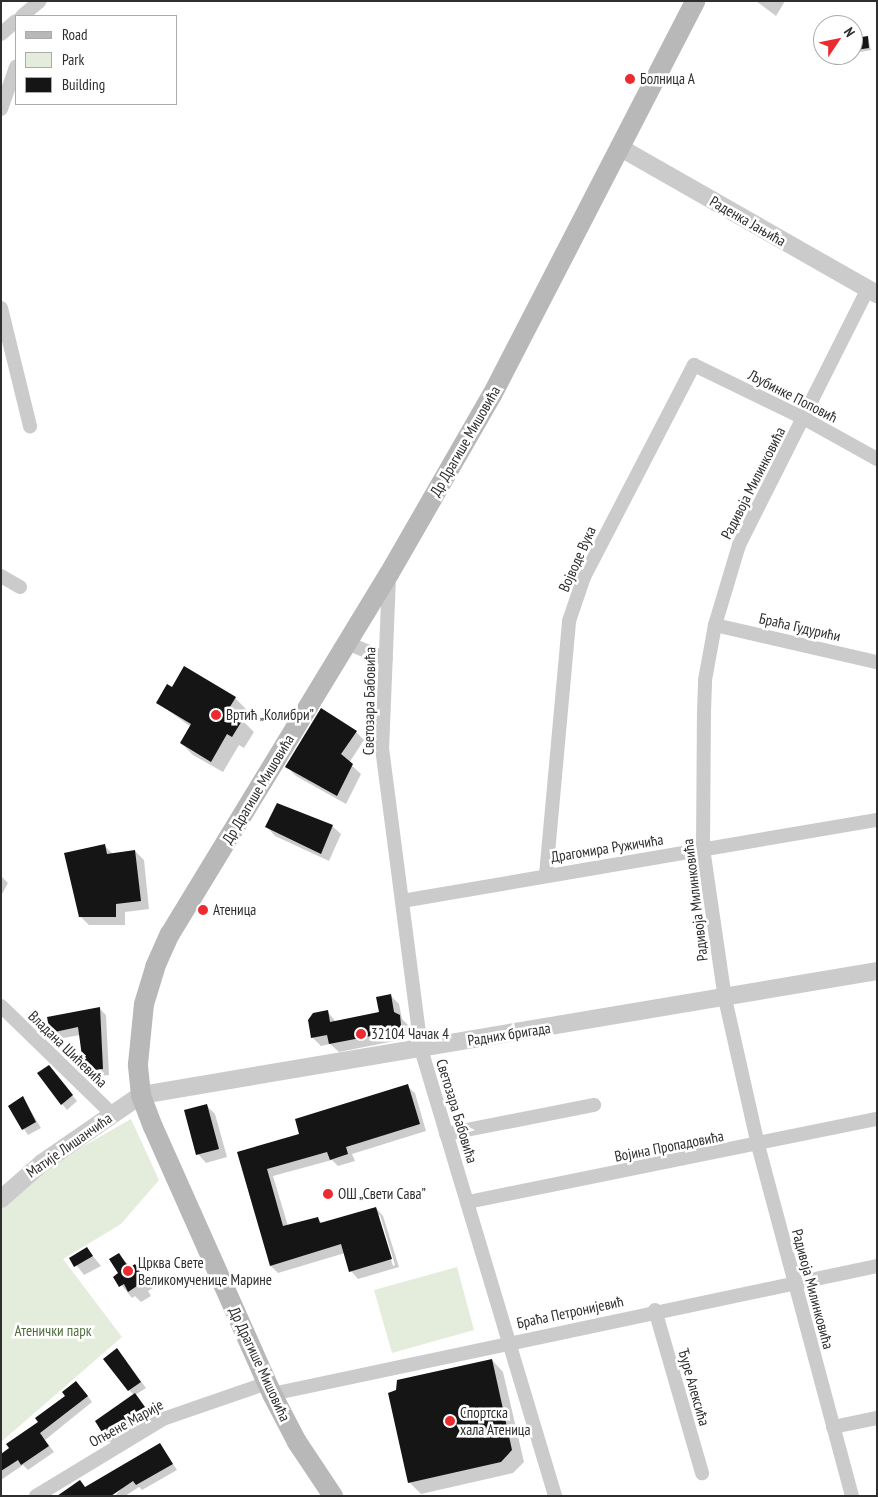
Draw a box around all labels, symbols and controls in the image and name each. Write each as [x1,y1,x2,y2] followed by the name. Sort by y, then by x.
[15,15,178,105] legend
[813,15,863,65] north arrow
[840,24,859,40] text: N
[62,25,88,44] text: Road
[62,50,84,69] text: Park
[640,70,695,88] place label: Болница А
[624,73,636,85] marker: Болница А
[62,75,105,94] text: Building
[707,192,789,250] street label: Раденка Јањића
[745,366,841,426] street label: Љубинке Поповић
[426,383,504,499] street label: Др Драгише Мишовића
[717,424,789,542] street label: Радивоја Милинковића
[555,523,599,595] street label: Војводе Вука
[758,609,842,645] street label: Браћа Гудурићи
[359,647,379,755] street label: Светозара Бабовића
[226,706,315,724] place label: Вртић „Колибри”
[210,709,222,721] marker: Вртић „Колибри”
[218,731,298,847] street label: Др Драгише Мишовића
[549,830,665,866] street label: Драгомира Ружичића
[679,838,711,962] street label: Радивоја Милинковића
[213,901,256,919] place label: Атеница
[197,904,209,916] marker: Атеница
[25,1007,111,1091] street label: Владана Шићевића
[466,1019,552,1049] street label: Радних бригада
[371,1025,449,1043] place label: 32104 Чачак 4
[355,1028,367,1040] marker: 32104 Чачак 4
[433,1057,481,1165] street label: Светозара Бабовића
[23,1109,115,1181] street label: Матије Лишанчића
[613,1127,725,1165] street label: Војина Пропадовића
[338,1185,427,1203] place label: ОШ „Свети Сава”
[322,1188,334,1200] marker: ОШ „Свети Сава”
[788,1227,838,1351] street label: Радивоја Милинковића
[138,1253,272,1288] place label: Црква Свете Великомученице Марине
[122,1265,134,1277] marker: Црква Свете Великомученице Марине
[515,1292,625,1332] street label: Браћа Петронијевић
[226,1304,294,1424] street label: Др Драгише Мишовића
[15,1322,91,1340] park label: Атенички парк
[674,1346,714,1428] street label: Ђуре Алексића
[86,1395,166,1451] street label: Огњене Марије
[460,1403,531,1438] place label: Спортска хала Атеница
[444,1415,456,1427] marker: Спортска хала Атеница

